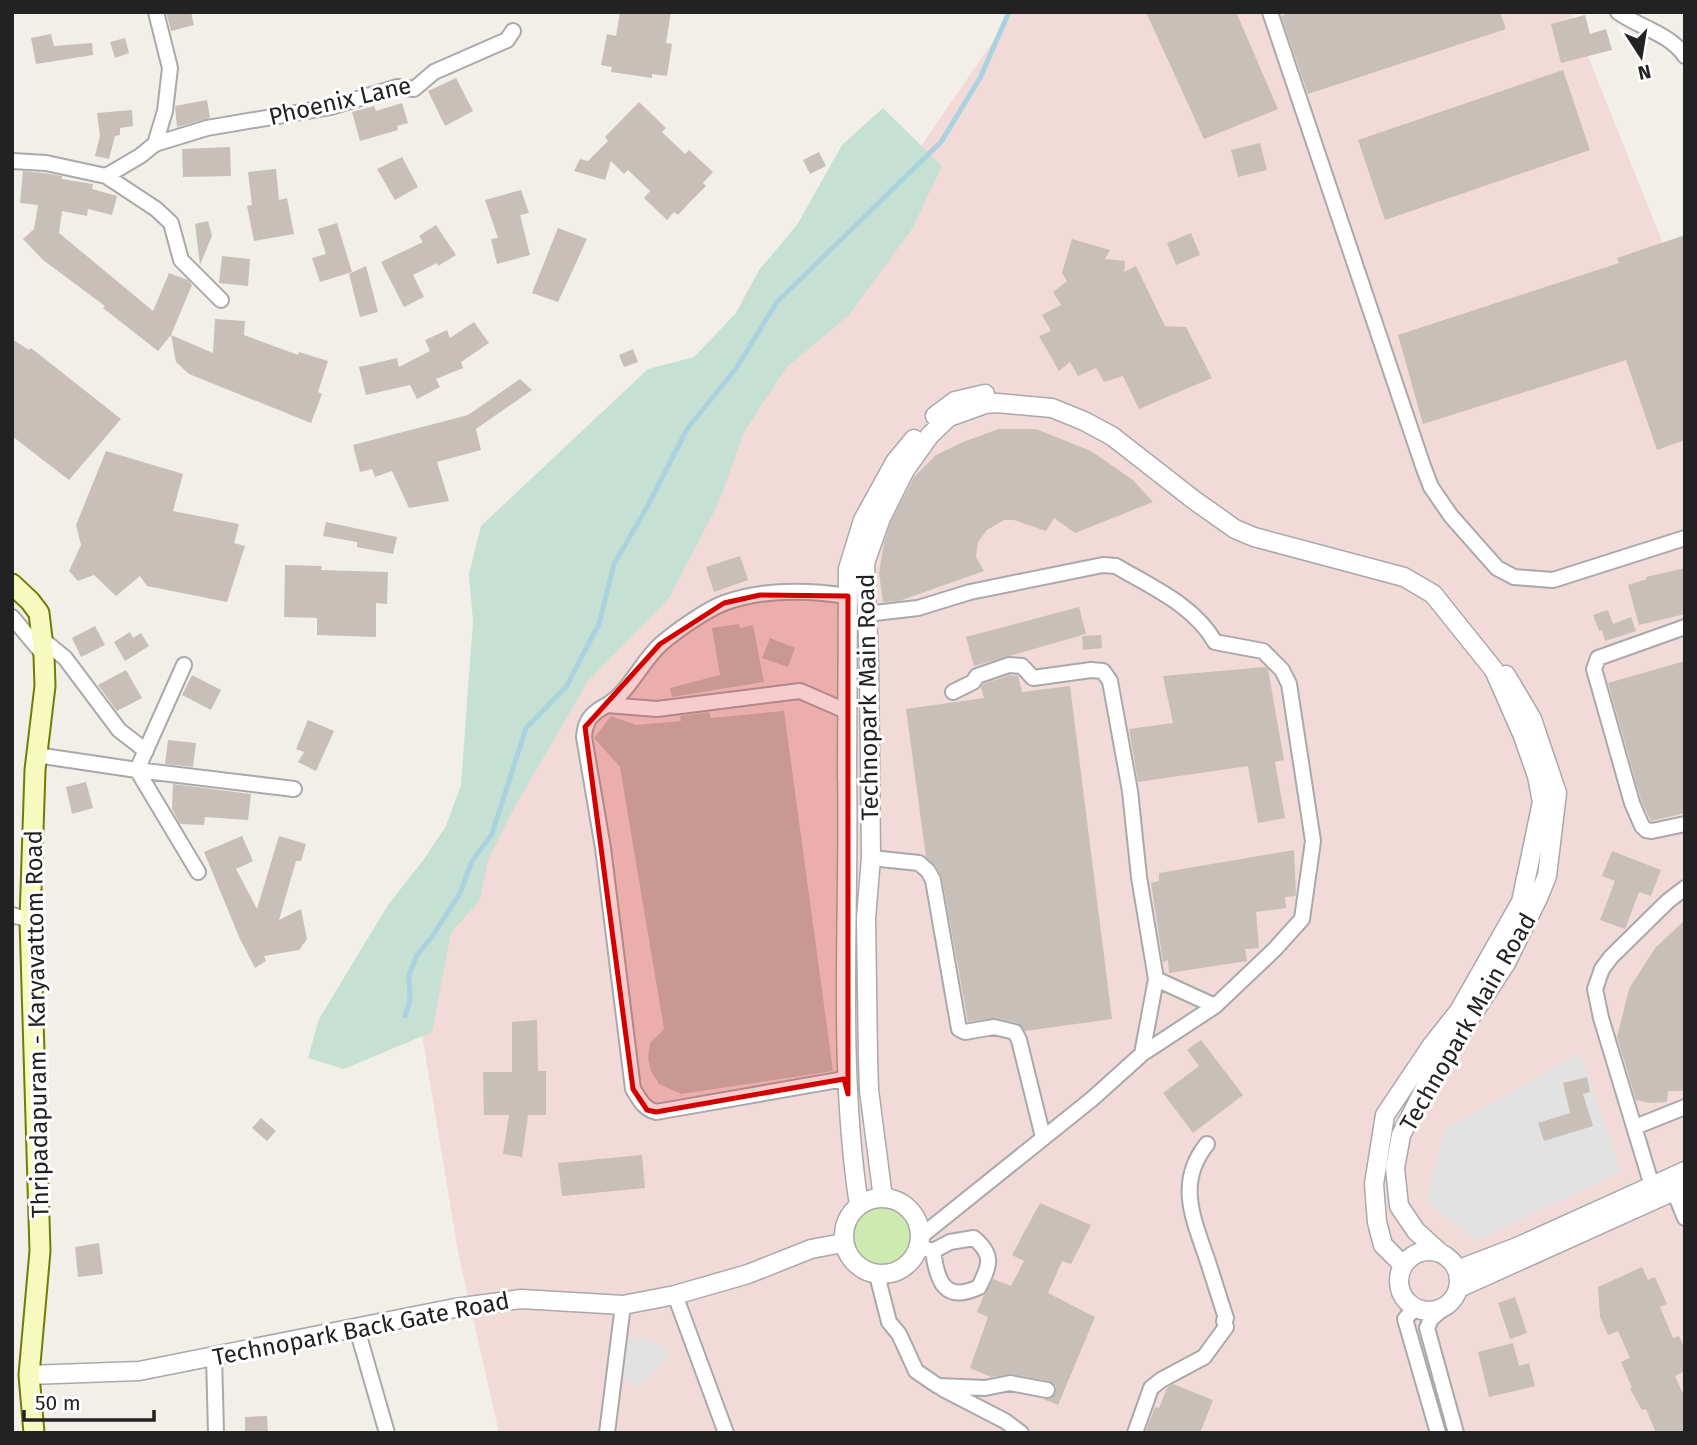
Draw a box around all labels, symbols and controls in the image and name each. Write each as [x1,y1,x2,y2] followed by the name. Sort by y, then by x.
[1606,21,1676,91] north arrow
[1636,60,1653,85] text: N
[266,71,414,131] street label: Phoenix Lane
[852,573,884,821] street label: Technopark Main Road
[20,830,54,1218] street label: Thripadapuram - Karyavattom Road
[1394,908,1542,1136] street label: Technopark Main Road
[210,1286,512,1372] street label: Technopark Back Gate Road
[24,1378,154,1422] scale bar
[35,1390,81,1416] text: 50 m

